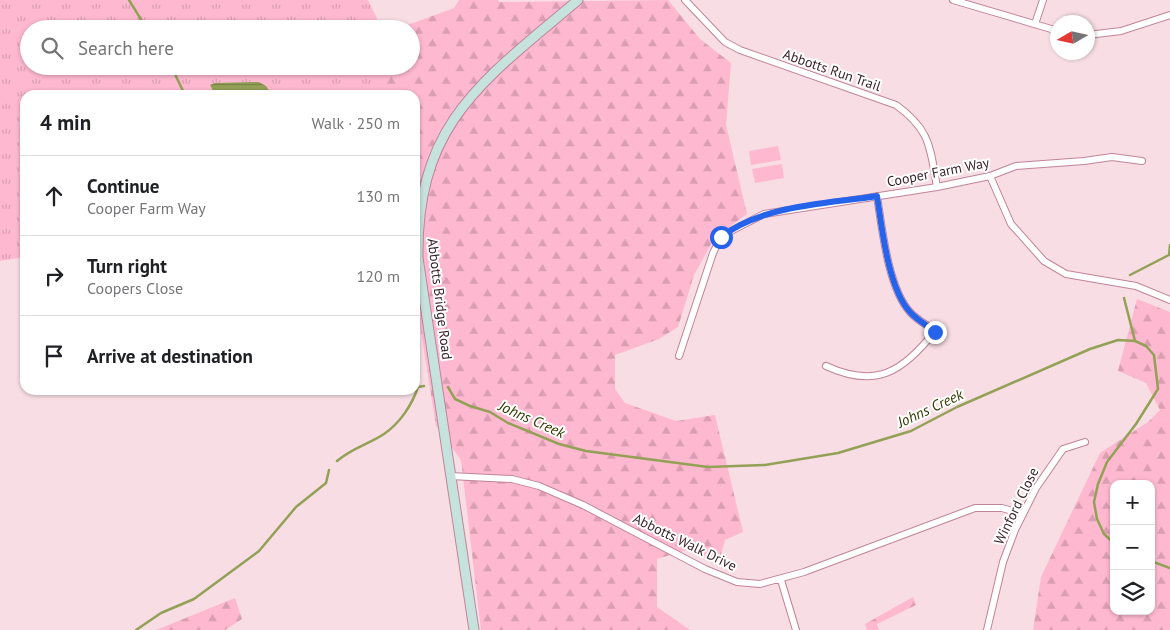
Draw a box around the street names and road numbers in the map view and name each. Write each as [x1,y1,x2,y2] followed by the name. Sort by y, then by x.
[781,45,883,95] street label: Abbotts Run Trail
[885,153,991,191] street label: Cooper Farm Way
[424,237,456,361] street label: Abbotts Bridge Road
[990,465,1042,547] street label: Winford Close
[630,509,740,575] street label: Abbotts Walk Drive

